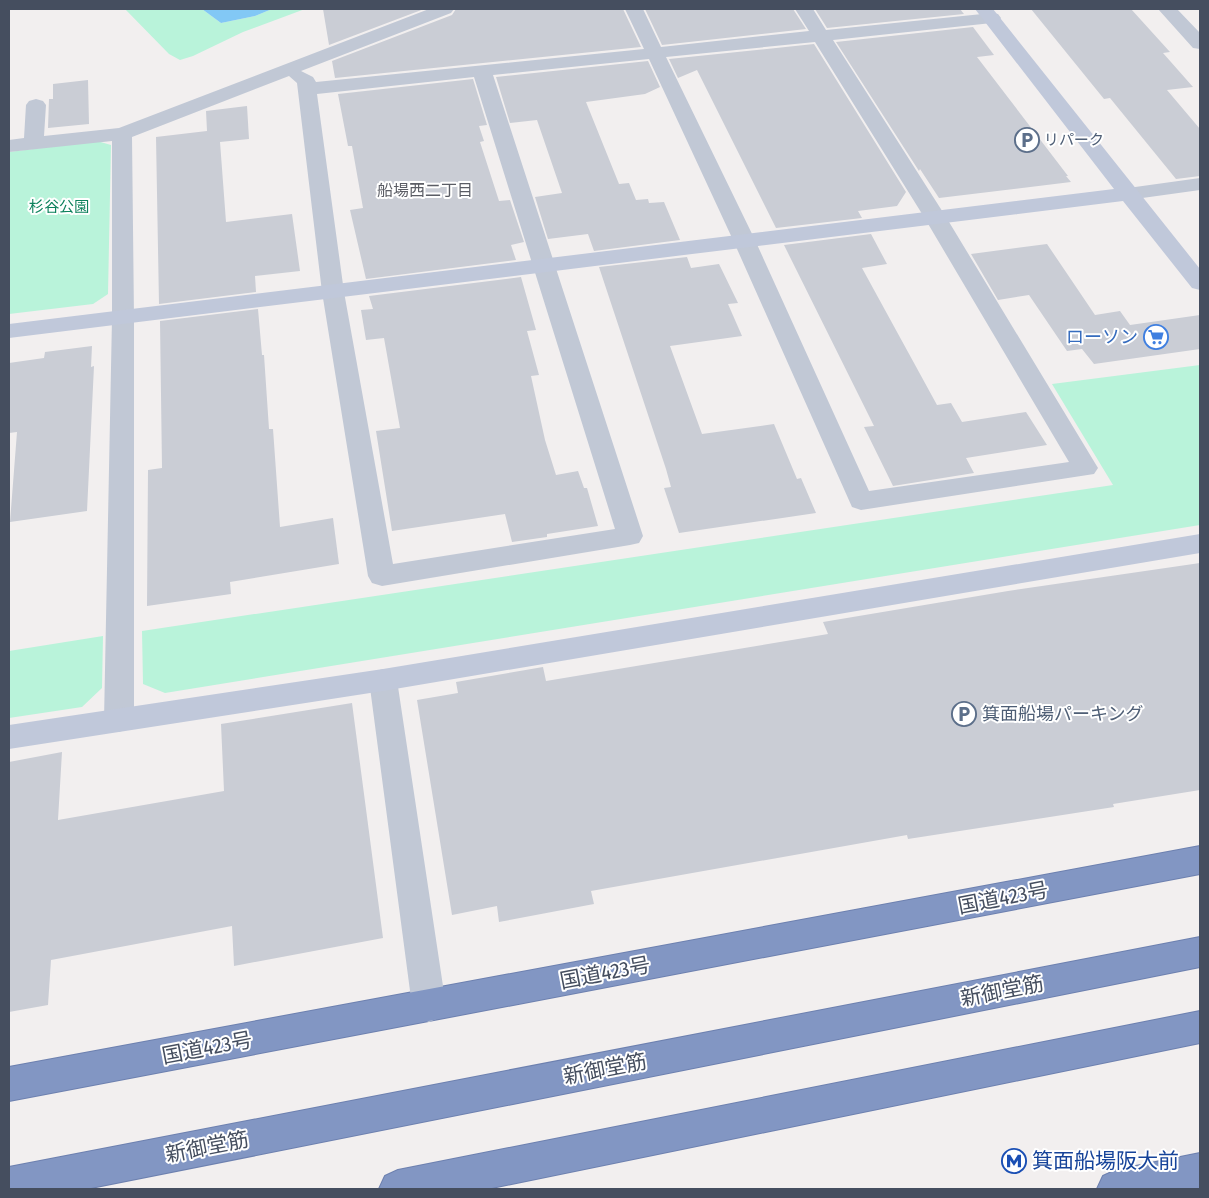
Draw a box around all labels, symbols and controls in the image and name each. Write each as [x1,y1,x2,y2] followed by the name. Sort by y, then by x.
[1014,127,1040,153] parking icon: リパーク
[1044,131,1104,149] place label: リパーク
[377,181,473,200] district label: 船場西二丁目
[29,198,89,216] park label: 杉谷公園
[1143,324,1169,350] supermarket icon: ローソン
[1066,326,1138,348] place label: ローソン
[951,701,977,727] parking icon: 箕面船場パーキング
[982,703,1143,725] place label: 箕面船場パーキング
[956,877,1050,919] street label: 国道423号
[558,952,652,994] street label: 国道423号
[958,970,1046,1012] street label: 新御堂筋
[160,1027,254,1069] street label: 国道423号
[561,1048,649,1090] street label: 新御堂筋
[163,1126,251,1168] street label: 新御堂筋
[1001,1148,1027,1174] metro station icon: 箕面船場阪大前
[1032,1148,1179,1174] place label: 箕面船場阪大前

